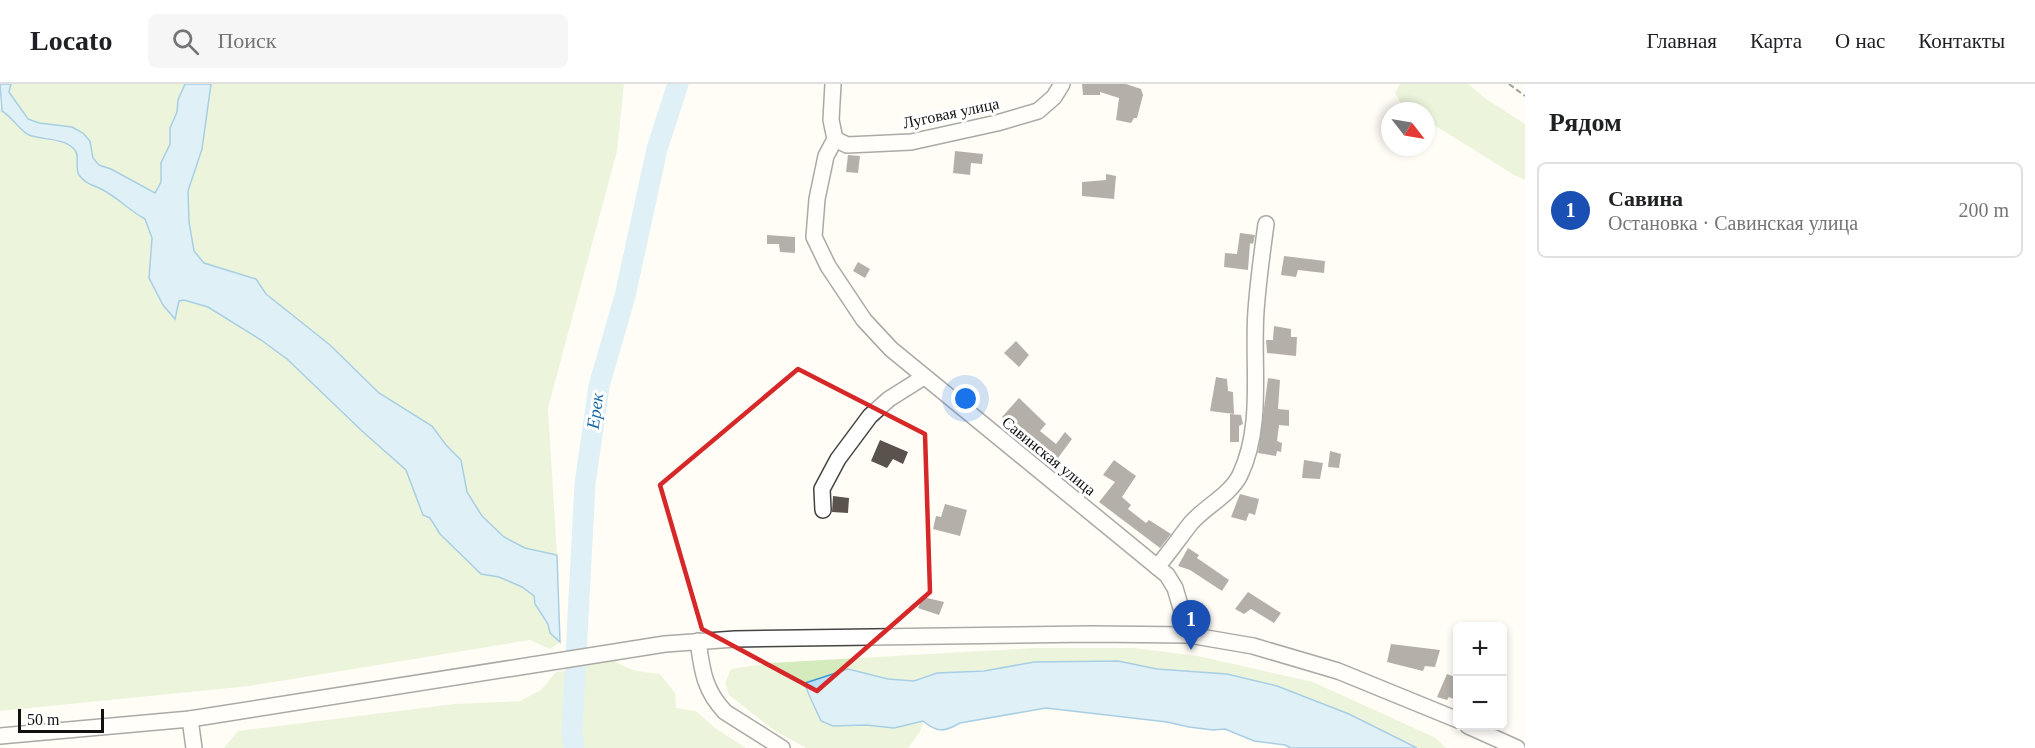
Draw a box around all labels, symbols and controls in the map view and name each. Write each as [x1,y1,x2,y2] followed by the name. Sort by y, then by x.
[148,14,568,68] search box
[30,25,112,56] text: Locato
[169,25,202,58] icon: search
[217,28,277,53] text: Поиск
[1647,29,1717,53] text: Главная
[1750,29,1802,53] text: Карта
[1835,29,1885,53] text: О нас
[1918,29,2005,53] text: Контакты
[901,95,1001,132] street label: Луговая улица
[1381,102,1435,156] north arrow
[1549,108,1622,137] text: Рядом
[1608,186,1683,211] text: Савина
[1566,199,1576,221] text: 1
[1958,199,2009,221] text: 200 m
[1608,212,1858,234] text: Остановка · Савинская улица
[951,384,980,413] your location
[582,391,608,431] water label: Ерек
[998,413,1099,500] street label: Савинская улица
[1172,600,1210,650] pin: 1
[1453,622,1507,730] map controls
[1453,622,1507,676] button: +
[1453,676,1507,730] button: −
[18,706,104,734] scale bar
[27,711,59,728] text: 50 m

